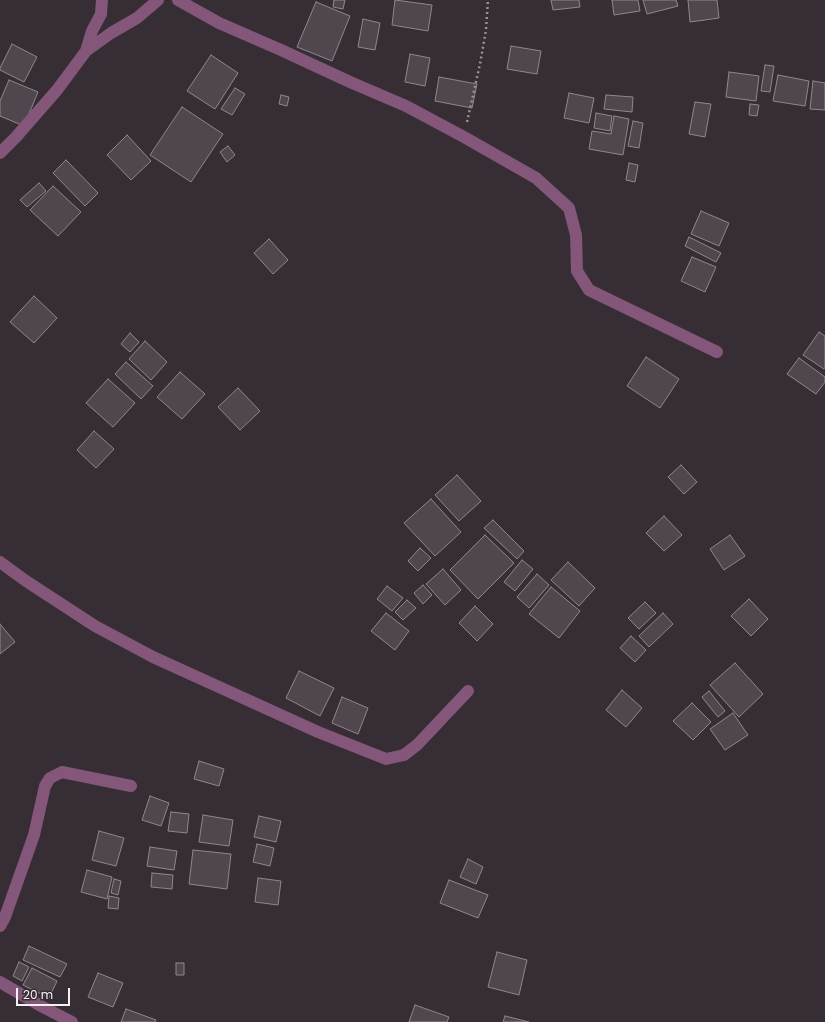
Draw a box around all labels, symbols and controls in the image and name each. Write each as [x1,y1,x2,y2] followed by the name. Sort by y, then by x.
[18,980,72,1006] scale bar
[23,986,53,1003] text: 20 m

